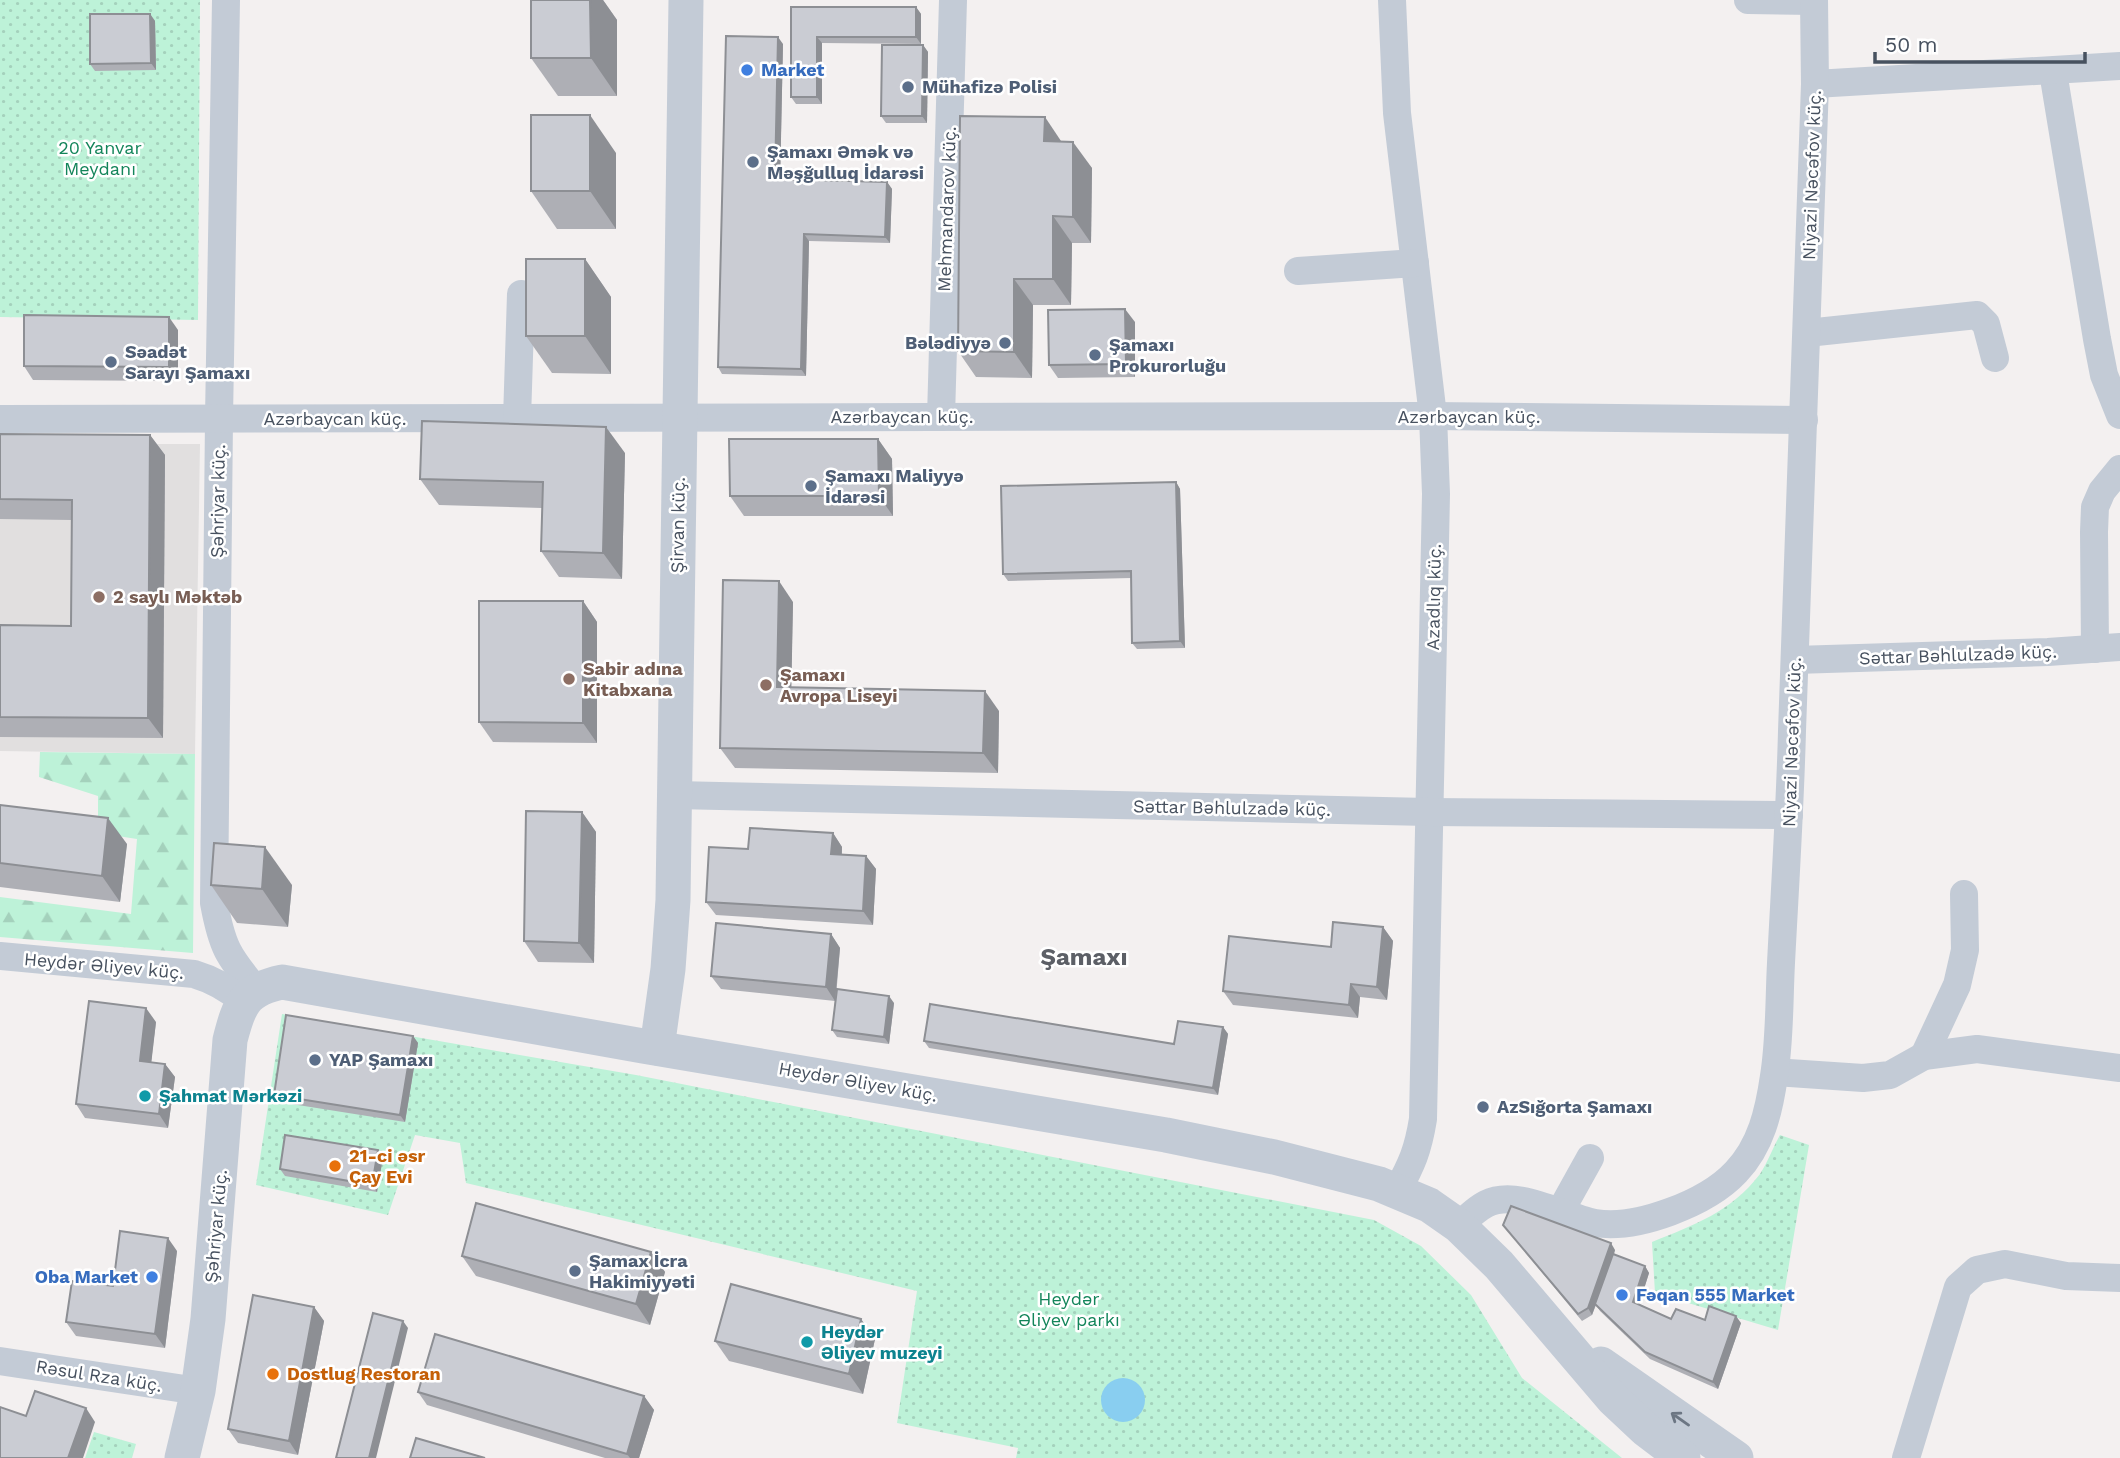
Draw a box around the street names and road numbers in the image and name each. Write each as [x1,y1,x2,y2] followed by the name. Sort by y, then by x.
[1798,90,1825,260] street label: Niyazi Nəcəfov küç.
[933,126,960,292] street label: Mehmandarov küç.
[830,406,974,427] street label: Azərbaycan küç.
[1397,406,1541,427] street label: Azərbaycan küç.
[263,408,407,429] street label: Azərbaycan küç.
[206,444,229,558] street label: Şəhriyar küç.
[666,477,689,573] street label: Şirvan küç.
[1422,543,1445,651] street label: Azadlıq küç.
[1859,641,2057,668] street label: Səttar Bəhlulzadə küç.
[1778,657,1805,827] street label: Niyazi Nəcəfov küç.
[1133,795,1331,820] street label: Səttar Bəhlulzadə küç.
[23,948,185,983] street label: Heydər Əliyev küç.
[777,1057,939,1106] street label: Heydər Əliyev küç.
[200,1168,231,1283] street label: Şəhriyar küç.
[35,1355,164,1396] street label: Rəsul Rza küç.

